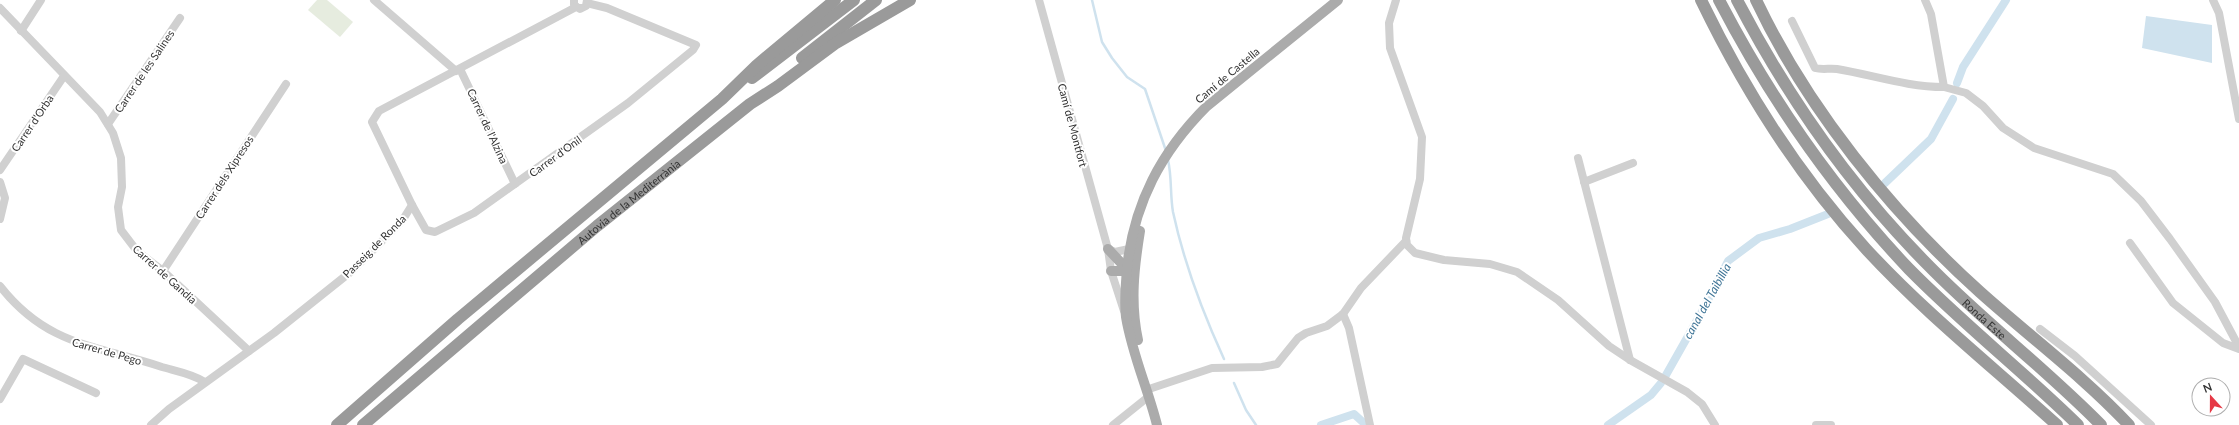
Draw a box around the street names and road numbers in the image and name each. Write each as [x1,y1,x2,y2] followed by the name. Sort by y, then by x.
[111,27,177,115] street label: Carrer de les Salines
[1192,44,1262,106] street label: Camí de Castella
[1056,82,1090,168] street label: Camí de Montfort
[465,86,511,166] street label: Carrer de l'Alzina
[8,92,56,154] street label: Carrer d'Orba
[192,133,256,221] street label: Carrer dels Xipresos
[526,133,584,179] street label: Carrer d'Onil
[574,156,682,247] street label: Autovia de la Mediterrània
[340,212,408,280] street label: Passeig de Ronda
[130,242,200,306] street label: Carrer de Gandia
[1960,296,2009,342] street label: Ronda Este
[71,335,143,367] street label: Carrer de Pego

